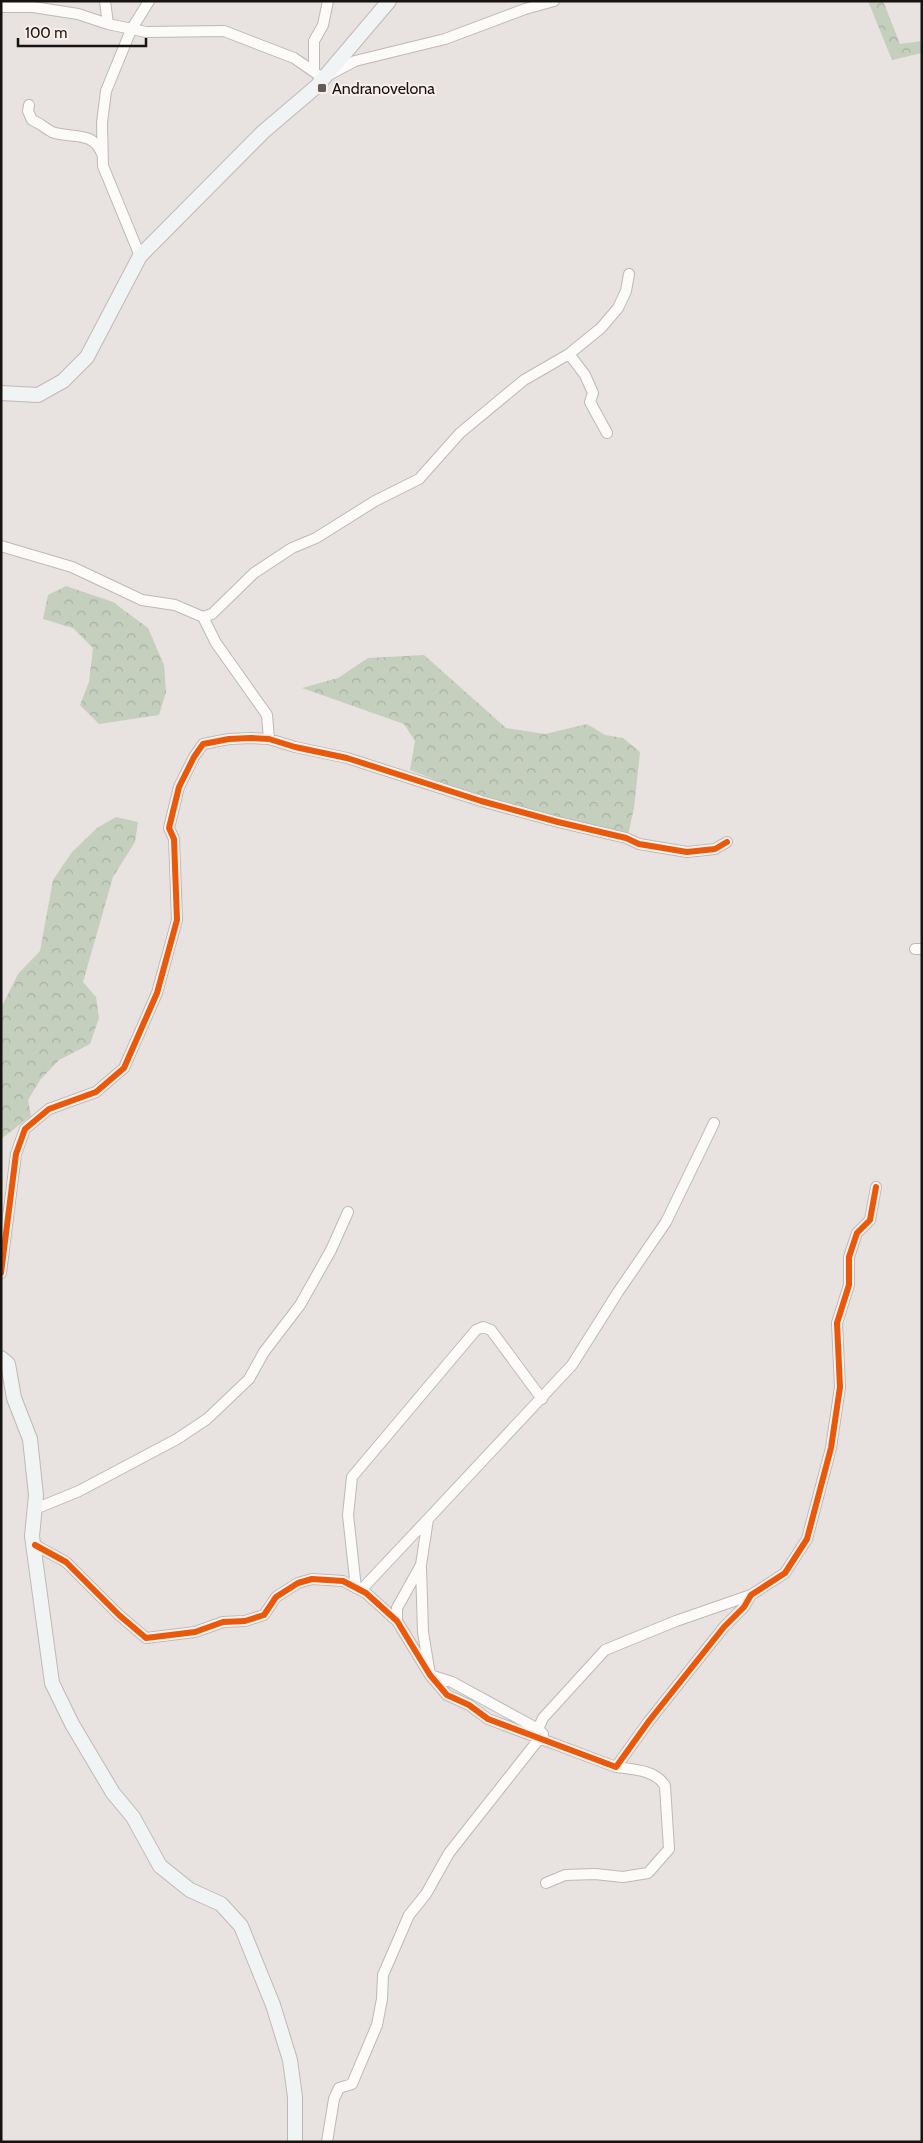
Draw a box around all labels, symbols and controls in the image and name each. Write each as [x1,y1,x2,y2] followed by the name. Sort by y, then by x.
[18,15,145,47] scale bar
[25,24,67,42] text: 100 m
[332,79,435,98] place label: Andranovelona
[316,82,328,94] marker: Andranovelona

